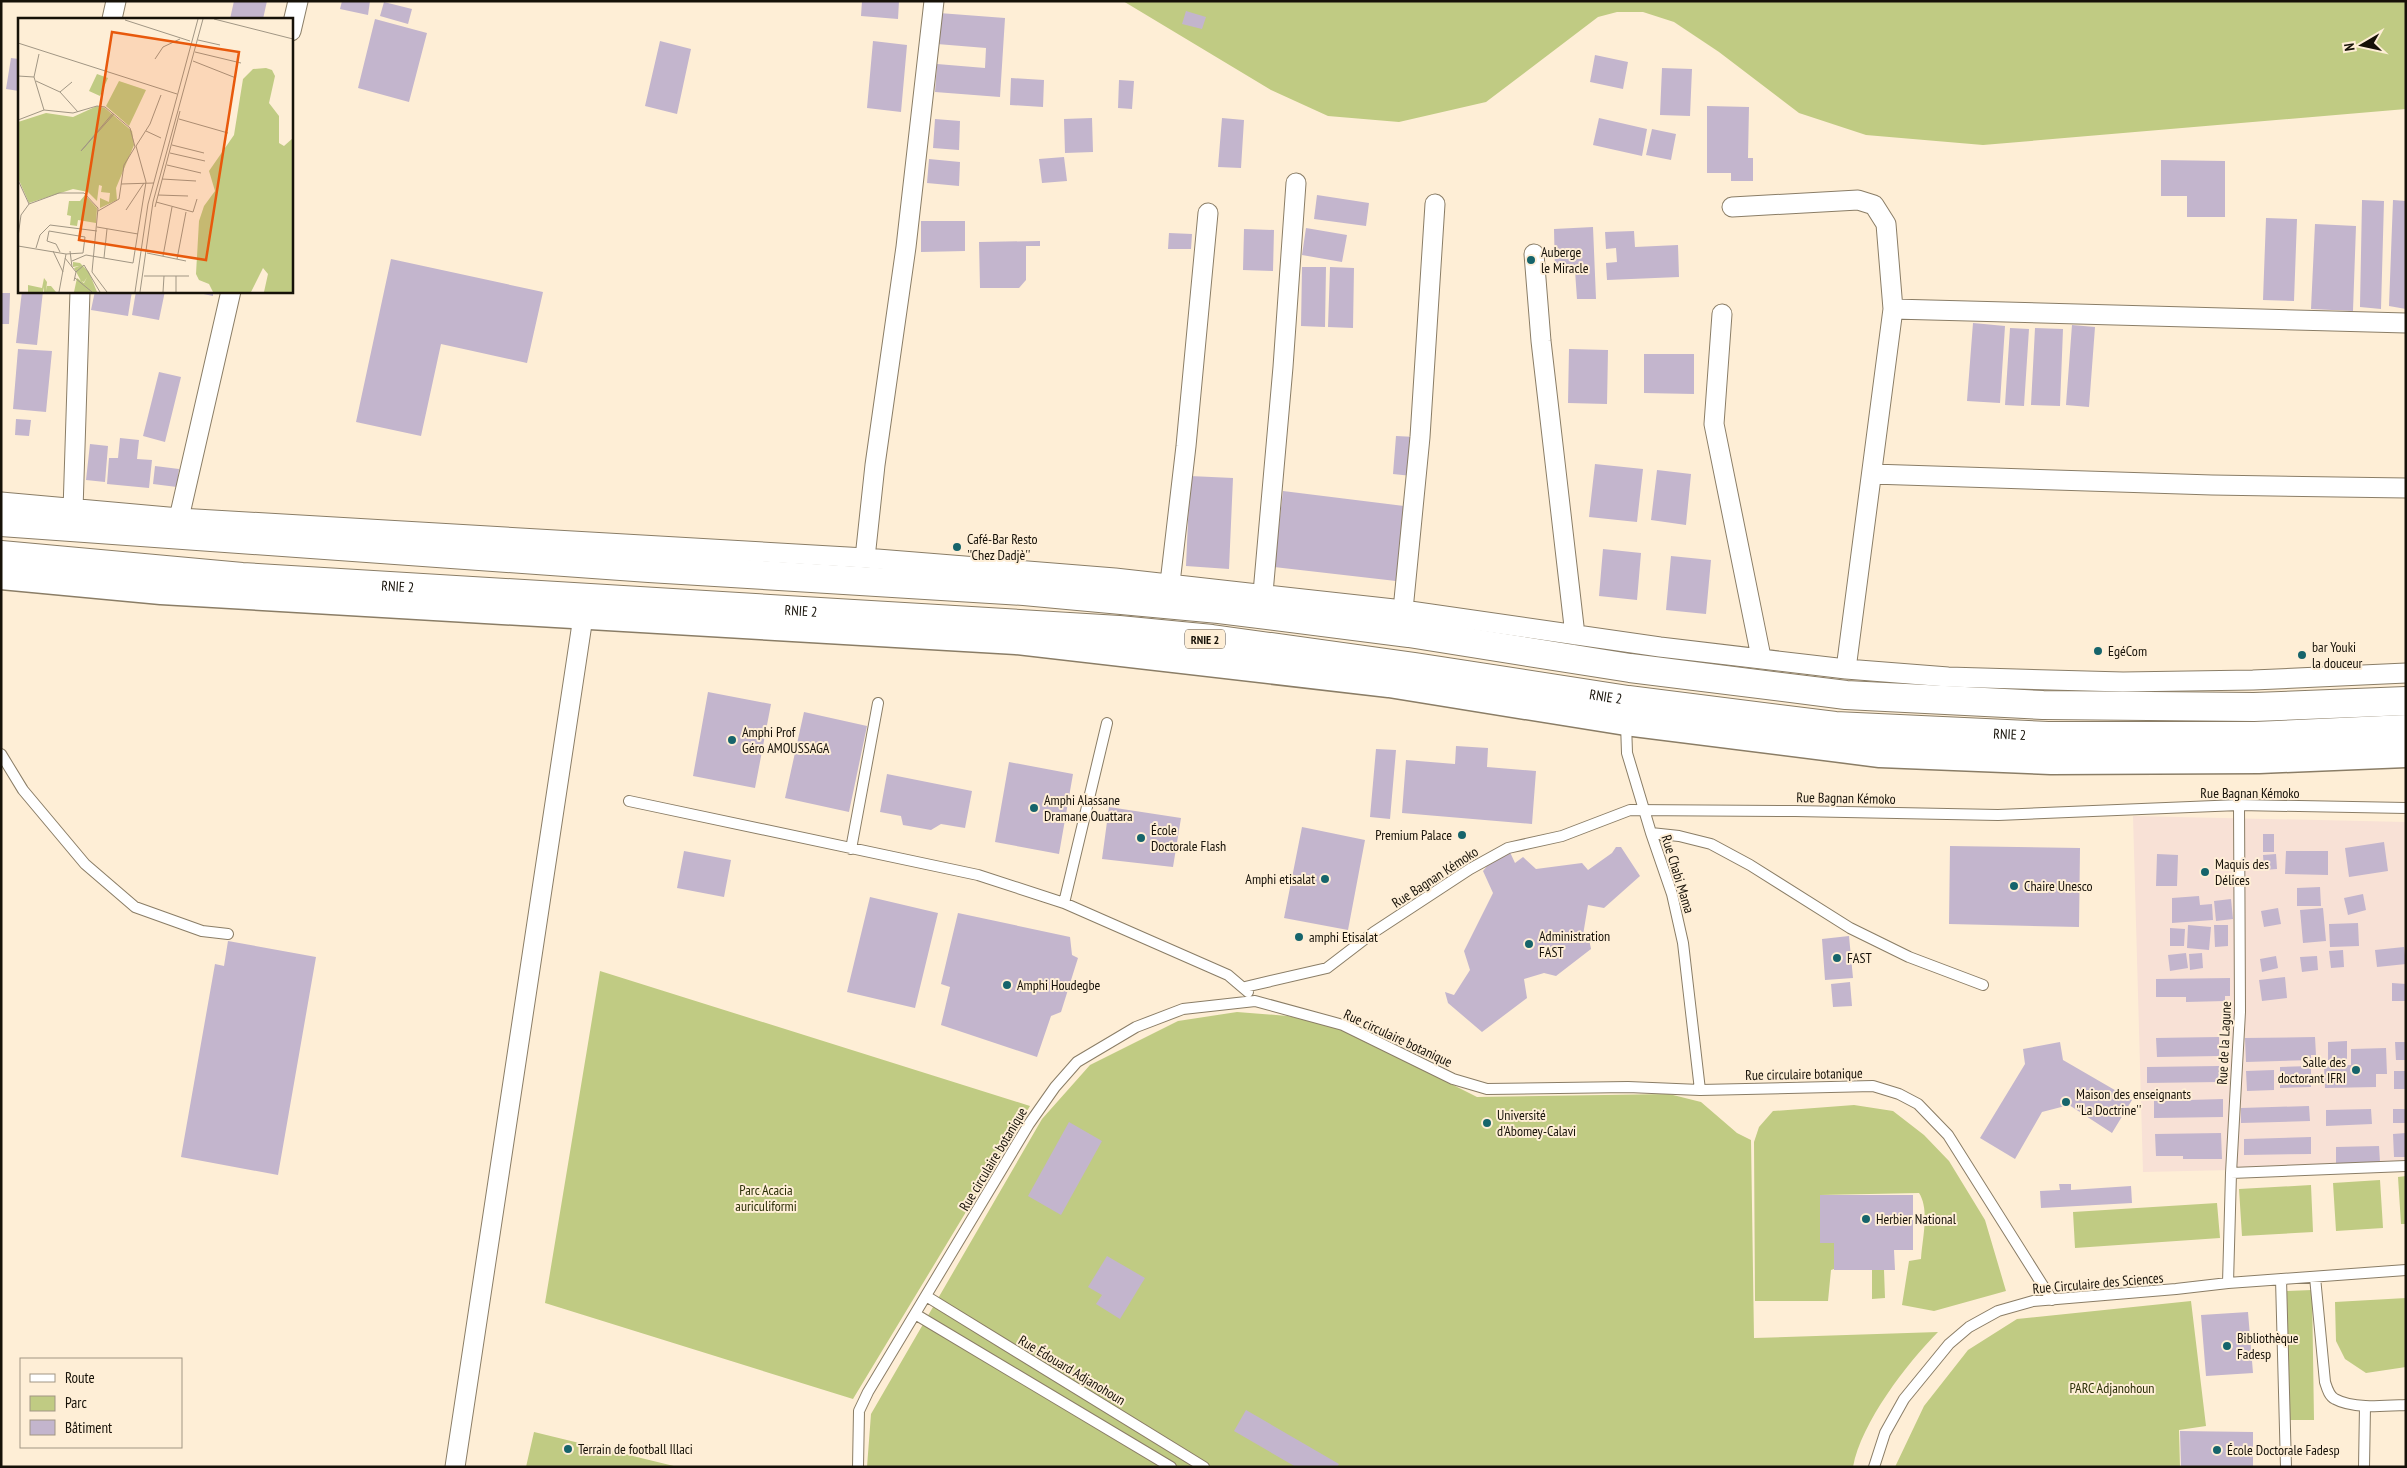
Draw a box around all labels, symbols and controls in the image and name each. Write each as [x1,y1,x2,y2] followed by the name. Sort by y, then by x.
[18,18,292,292] inset map
[2337,20,2387,70] north arrow
[2340,42,2359,52] text: N
[1541,243,1589,277] place label: Auberge le Miracle
[1525,254,1537,266] marker: Auberge le Miracle
[967,530,1038,564] place label: Café-Bar Resto ''Chez Dadjè''
[951,541,963,553] marker: Café-Bar Resto ''Chez Dadjè''
[381,576,415,596] street label: RNIE 2
[784,601,818,621] street label: RNIE 2
[1185,630,1225,648] road number: RNIE 2
[2312,638,2363,672] place label: bar Youki la douceur
[2108,642,2147,660] place label: EgéCom
[2092,645,2104,657] marker: EgéCom
[2296,649,2308,661] marker: bar Youki la douceur
[1588,685,1623,708] street label: RNIE 2
[742,723,830,757] place label: Amphi Prof Géro AMOUSSAGA
[1993,724,2027,744] street label: RNIE 2
[726,734,738,746] marker: Amphi Prof Géro AMOUSSAGA
[2200,784,2300,802] street label: Rue Bagnan Kémoko
[1796,788,1896,808] street label: Rue Bagnan Kémoko
[1044,791,1133,825] place label: Amphi Alassane Dramane Ouattara
[1028,802,1040,814] marker: Amphi Alassane Dramane Ouattara
[1151,821,1226,855] place label: École Doctorale Flash
[1375,826,1452,844] place label: Premium Palace
[1456,829,1468,841] marker: Premium Palace
[1135,832,1147,844] marker: École Doctorale Flash
[1658,833,1698,915] street label: Rue Chabi Mama
[1388,842,1482,912] street label: Rue Bagnan Kémoko
[2215,855,2269,889] place label: Maquis des Délices
[2199,866,2211,878] marker: Maquis des Délices
[1245,870,1315,888] place label: Amphi etisalat
[1319,873,1331,885] marker: Amphi etisalat
[2024,877,2093,895] place label: Chaire Unesco
[2008,880,2020,892] marker: Chaire Unesco
[1539,927,1610,961] place label: Administration FAST
[1309,928,1378,946] place label: amphi Etisalat
[1293,931,1305,943] marker: amphi Etisalat
[1523,938,1535,950] marker: Administration FAST
[1847,949,1872,967] place label: FAST
[1831,952,1843,964] marker: FAST
[1017,976,1100,994] place label: Amphi Houdegbe
[1001,979,1013,991] marker: Amphi Houdegbe
[2213,1001,2235,1085] street label: Rue de la Lagune
[1341,1005,1455,1071] street label: Rue circulaire botanique
[2278,1053,2346,1087] place label: Salle des doctorant IFRI
[1745,1064,1863,1084] street label: Rue circulaire botanique
[2350,1064,2362,1076] marker: Salle des doctorant IFRI
[2076,1085,2191,1119] place label: Maison des enseignants ''La Doctrine''
[2060,1096,2072,1108] marker: Maison des enseignants ''La Doctrine''
[955,1104,1031,1214] street label: Rue circulaire botanique
[1497,1106,1576,1140] place label: Université d'Abomey-Calavi
[1481,1117,1493,1129] marker: Université d'Abomey-Calavi
[735,1181,797,1215] park label: Parc Acacia auriculiformi
[1876,1210,1957,1228] place label: Herbier National
[1860,1213,1872,1225] marker: Herbier National
[2032,1268,2164,1298] street label: Rue Circulaire des Sciences
[2237,1329,2299,1363] place label: Bibliothèque Fadesp
[1015,1331,1129,1409] street label: Rue Édouard Adjanohoun
[2221,1340,2233,1352] marker: Bibliothèque Fadesp
[20,1358,182,1448] legend
[65,1368,95,1387] text: Route
[2070,1379,2155,1397] park label: PARC Adjanohoun
[65,1393,87,1412] text: Parc
[65,1418,112,1437] text: Bâtiment
[578,1440,693,1458] place label: Terrain de football Illaci
[2227,1441,2339,1459] place label: École Doctorale Fadesp
[562,1443,574,1455] marker: Terrain de football Illaci
[2211,1444,2223,1456] marker: École Doctorale Fadesp

